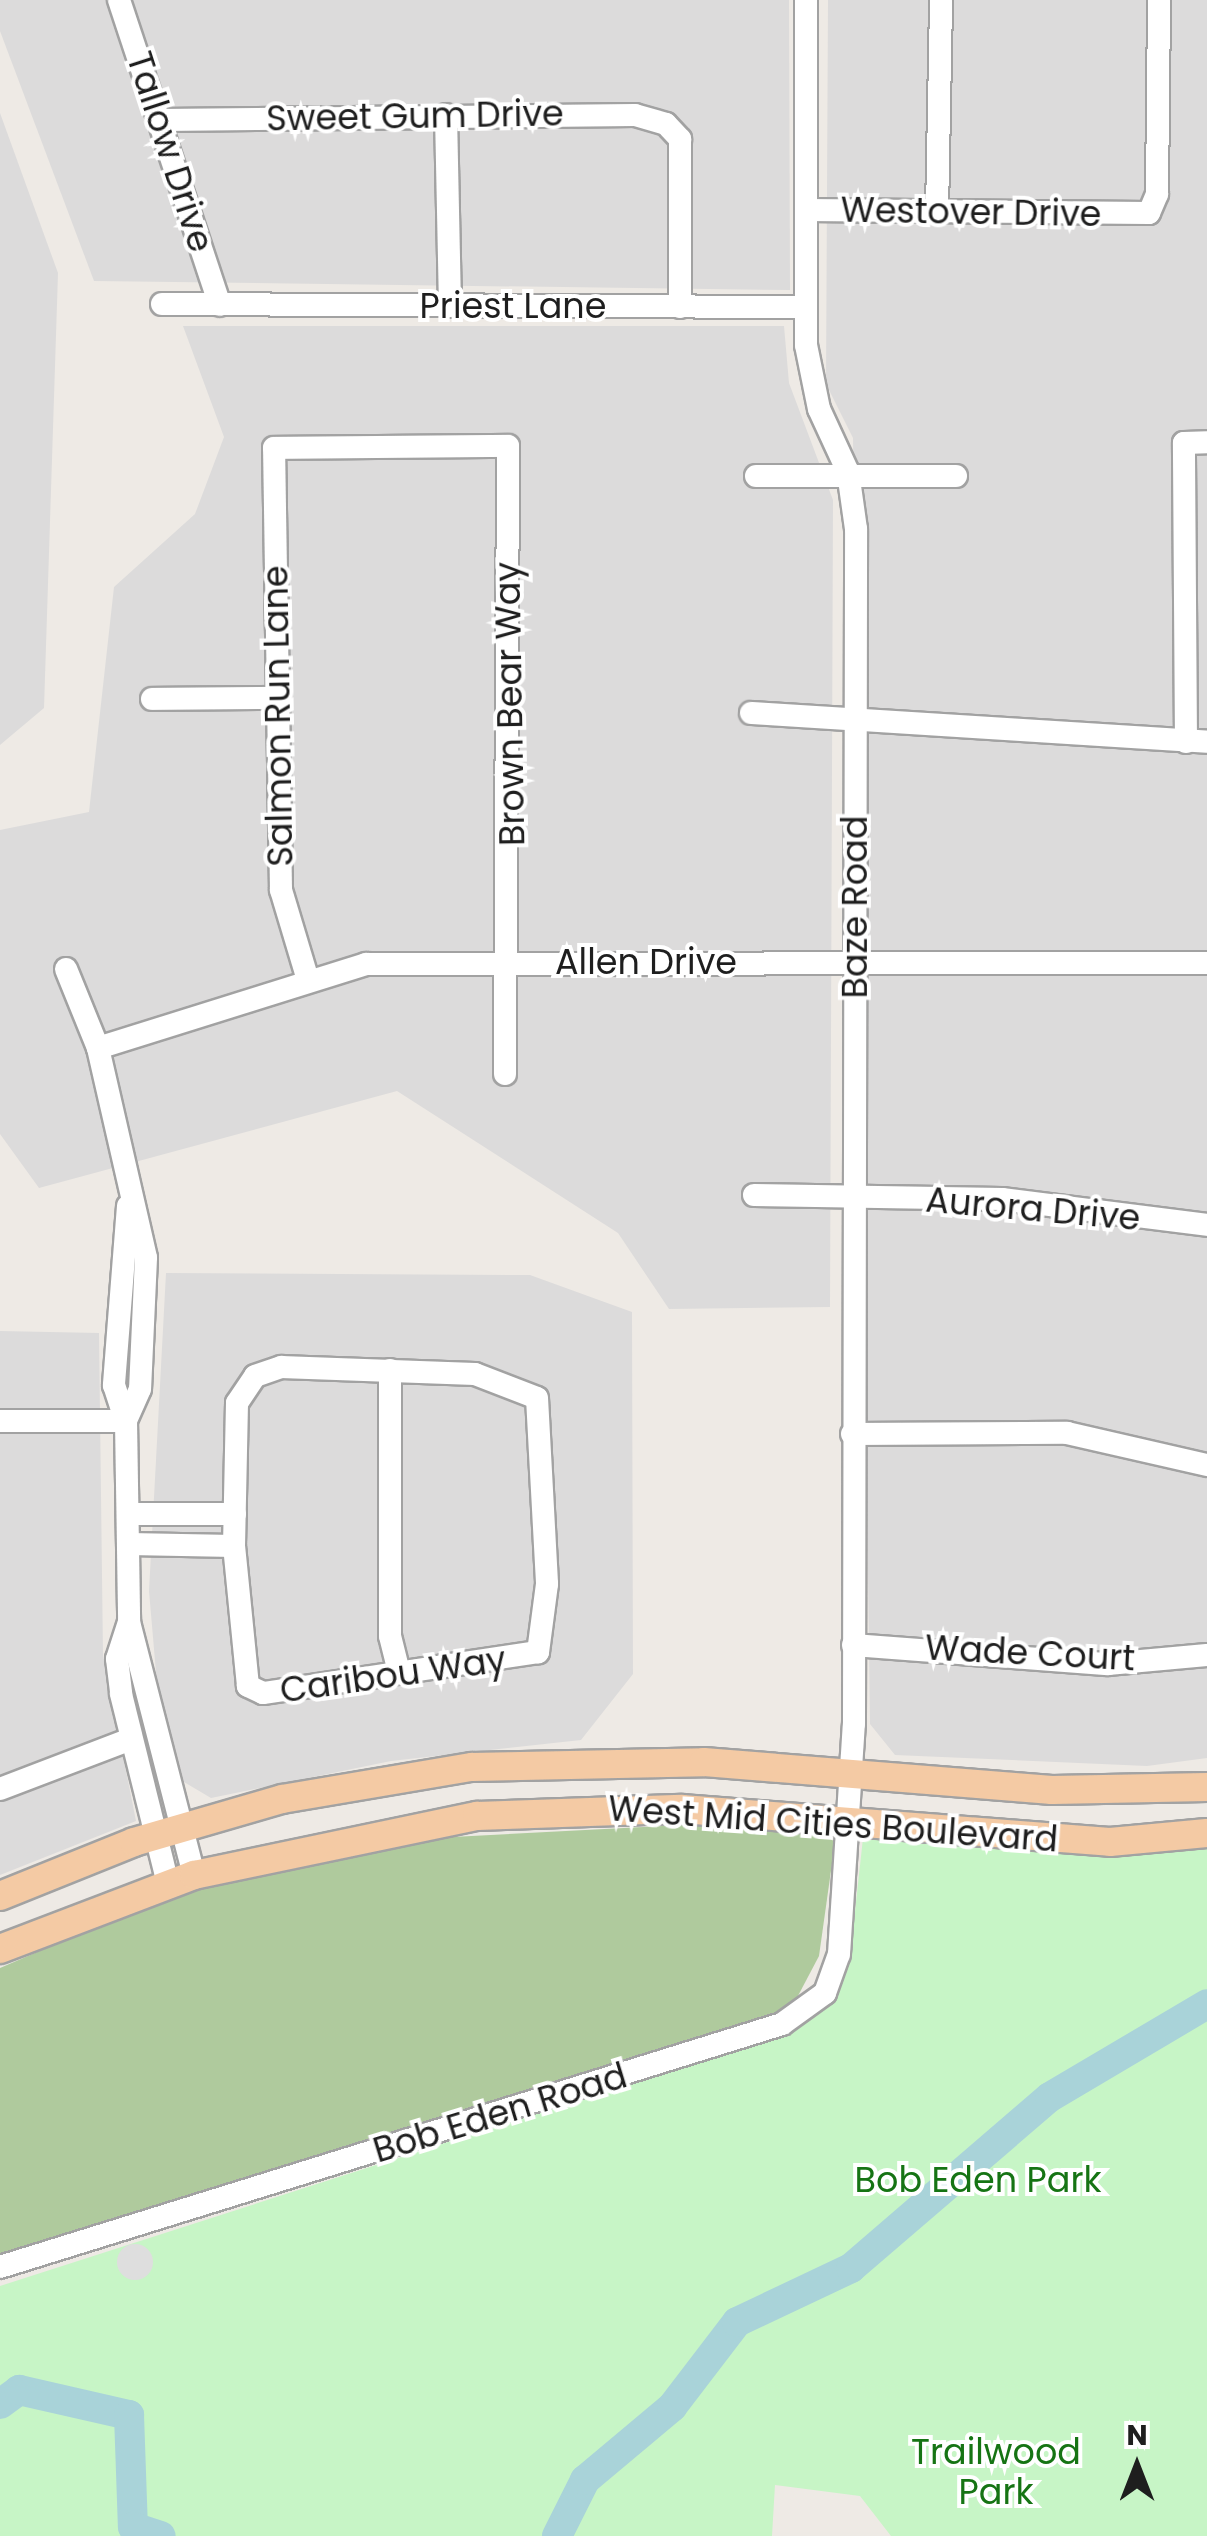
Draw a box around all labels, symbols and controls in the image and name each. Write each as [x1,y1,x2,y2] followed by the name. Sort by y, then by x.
[118,47,222,257] street label: Tallow Drive
[266,92,564,140] street label: Sweet Gum Drive
[840,189,1102,235] street label: Westover Drive
[420,285,606,327] street label: Priest Lane
[487,562,533,846] street label: Brown Bear Way
[254,565,302,867] street label: Salmon Run Lane
[834,815,876,999] street label: Baze Road
[555,941,737,983] street label: Allen Drive
[924,1179,1142,1239] street label: Aurora Drive
[924,1627,1136,1679] street label: Wade Court
[277,1638,509,1712] street label: Caribou Way
[607,1787,1059,1861] street label: West Mid Cities Boulevard
[368,2054,632,2172] street label: Bob Eden Road
[855,2159,1101,2201] park label: Bob Eden Park
[1087,2416,1187,2516] north arrow
[1126,2416,1148,2455] text: N
[911,2431,1081,2513] park label: Trailwood Park

